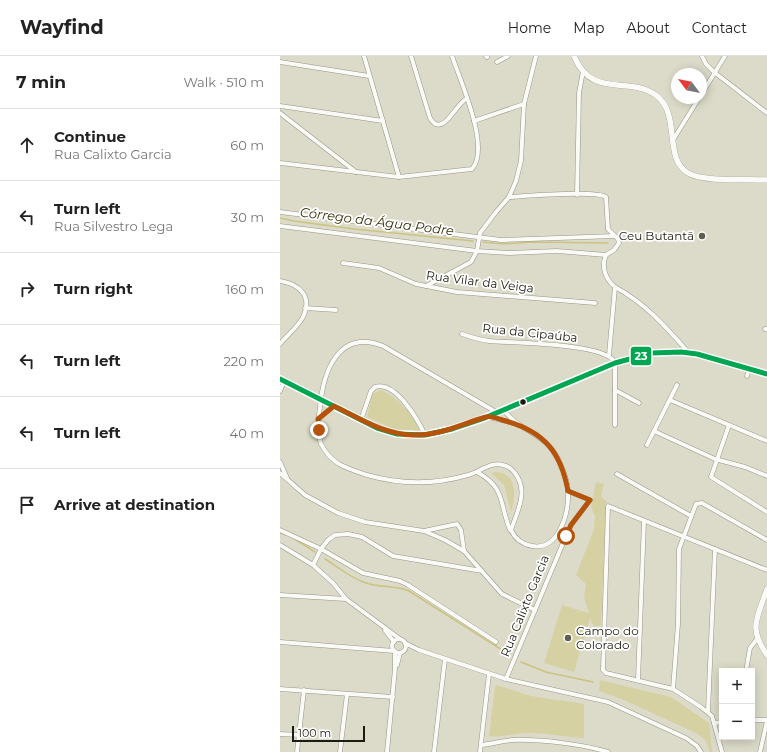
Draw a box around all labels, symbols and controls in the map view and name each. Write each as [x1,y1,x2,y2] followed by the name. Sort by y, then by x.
[20,16,104,39] text: Wayfind
[508,19,551,37] text: Home
[573,19,604,37] text: Map
[626,19,670,37] text: About
[692,19,747,37] text: Contact
[671,68,707,104] north arrow
[16,72,66,92] text: 7 min
[183,74,264,90] text: Walk · 510 m
[54,127,126,146] text: Continue
[16,134,38,156] icon: ahead
[230,137,264,153] text: 60 m
[54,146,172,162] text: Rua Calixto Garcia
[54,199,121,218] text: Turn left
[299,204,455,238] water label: Córrego da Água Podre
[16,206,38,228] icon: left
[231,209,264,225] text: 30 m
[54,218,173,234] text: Rua Silvestro Lega
[619,228,694,243] place label: Ceu Butantã
[697,231,707,241] marker: Ceu Butantã
[425,267,535,296] street label: Rua Vilar da Veiga
[16,278,38,300] icon: right
[54,279,133,298] text: Turn right
[226,281,264,297] text: 160 m
[482,320,578,345] street label: Rua da Cipaúba
[630,346,652,366] line badge: 23
[634,349,648,363] text: 23
[16,350,38,372] icon: left
[54,351,121,370] text: Turn left
[223,353,264,369] text: 220 m
[518,397,528,407] unlabelled marker
[310,421,328,439] route end
[16,422,38,444] icon: left
[54,423,121,442] text: Turn left
[230,425,264,441] text: 40 m
[16,494,38,516] icon: arrive
[54,495,215,514] text: Arrive at destination
[557,527,575,545] route start
[497,553,552,659] street label: Rua Calixto Garcia
[576,623,639,652] place label: Campo do Colorado
[563,633,573,643] marker: Campo do Colorado
[719,668,755,740] map controls
[719,668,755,704] button: +
[719,704,755,740] button: −
[292,724,365,743] scale bar
[298,726,331,740] text: 100 m

